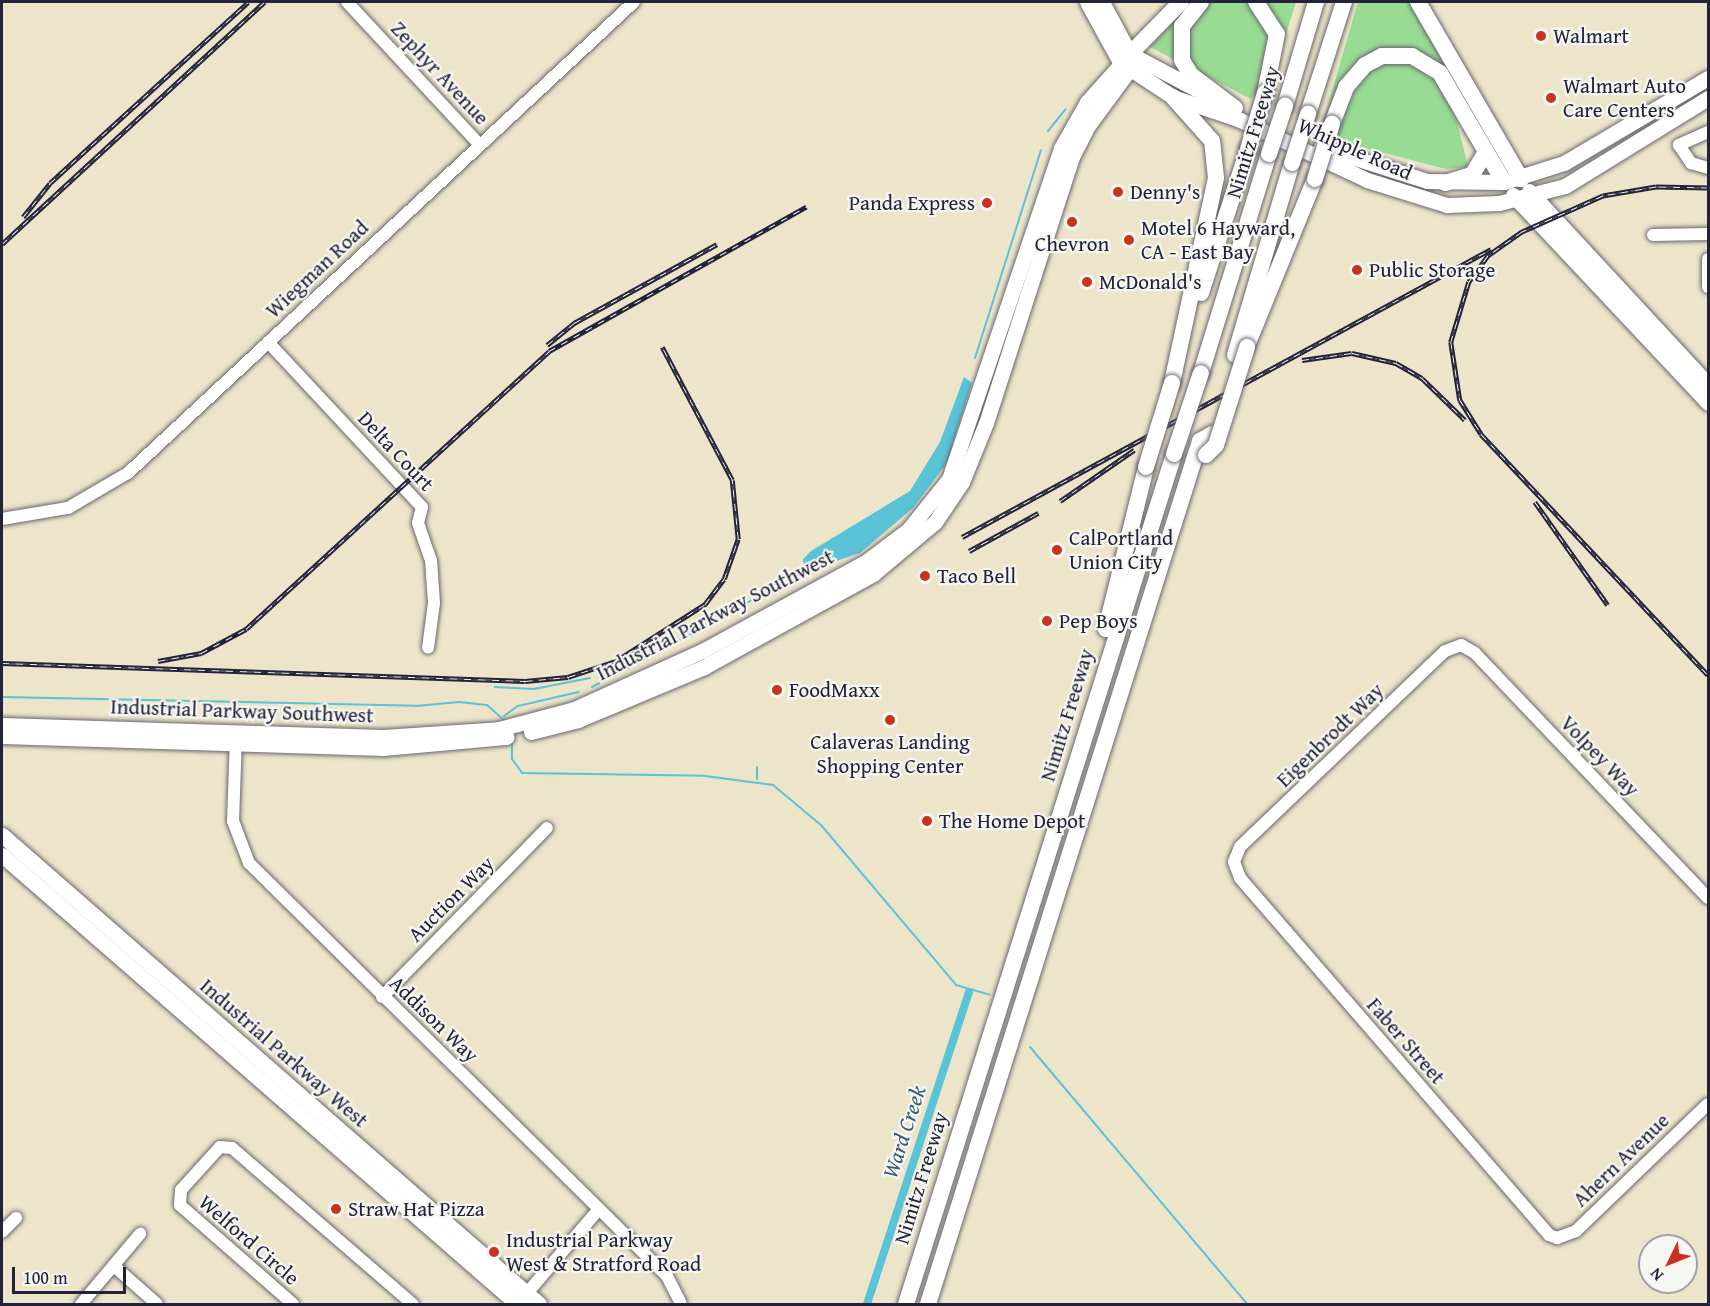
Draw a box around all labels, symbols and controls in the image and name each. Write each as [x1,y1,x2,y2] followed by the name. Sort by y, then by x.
[386,16,494,130] street label: Zephyr Avenue
[1553,23,1629,49] place label: Walmart
[1534,29,1548,43] marker: Walmart
[1221,63,1285,201] street label: Nimitz Freeway
[1563,73,1686,123] place label: Walmart Auto Care Centers
[1544,91,1558,105] marker: Walmart Auto Care Centers
[1294,113,1416,185] street label: Whipple Road
[1130,179,1200,205] place label: Denny's
[1111,185,1125,199] marker: Denny's
[849,190,975,216] place label: Panda Express
[980,196,994,210] marker: Panda Express
[260,215,374,323] street label: Wiegman Road
[1065,215,1079,229] marker: Chevron
[1141,215,1295,265] place label: Motel 6 Hayward, CA - East Bay
[1035,231,1109,257] place label: Chevron
[1122,233,1136,247] marker: Motel 6 Hayward, CA - East Bay
[1369,257,1495,283] place label: Public Storage
[1350,263,1364,277] marker: Public Storage
[1099,269,1202,295] place label: McDonald's
[1080,275,1094,289] marker: McDonald's
[353,406,439,496] street label: Delta Court
[1069,525,1173,575] place label: CalPortland Union City
[1050,543,1064,557] marker: CalPortland Union City
[592,544,838,686] street label: Industrial Parkway Southwest
[937,563,1016,589] place label: Taco Bell
[918,569,932,583] marker: Taco Bell
[1059,608,1138,634] place label: Pep Boys
[1040,614,1054,628] marker: Pep Boys
[1035,646,1099,784] street label: Nimitz Freeway
[789,677,880,703] place label: FoodMaxx
[1271,678,1389,792] street label: Eigenbrodt Way
[770,683,784,697] marker: FoodMaxx
[110,694,374,728] street label: Industrial Parkway Southwest
[1555,710,1645,802] street label: Volpey Way
[883,713,897,727] marker: Calaveras Landing Shopping Center
[810,729,970,779] place label: Calaveras Landing Shopping Center
[939,808,1085,834] place label: The Home Depot
[920,814,934,828] marker: The Home Depot
[403,851,499,947] street label: Auction Way
[384,970,484,1068] street label: Addison Way
[195,973,373,1133] street label: Industrial Parkway West
[1362,993,1450,1089] street label: Faber Street
[877,1082,931,1182] water label: Ward Creek
[1568,1108,1674,1212] street label: Ahern Avenue
[889,1109,953,1247] street label: Nimitz Freeway
[194,1190,304,1290] street label: Welford Circle
[348,1196,485,1222] place label: Straw Hat Pizza
[329,1202,343,1216] marker: Straw Hat Pizza
[506,1227,701,1277] place label: Industrial Parkway West & Stratford Road
[1638,1234,1698,1294] north arrow
[487,1245,501,1259] marker: Industrial Parkway West & Stratford Road
[15,1255,129,1293] scale bar
[1644,1263,1669,1287] text: N
[23,1264,68,1291] text: 100 m

